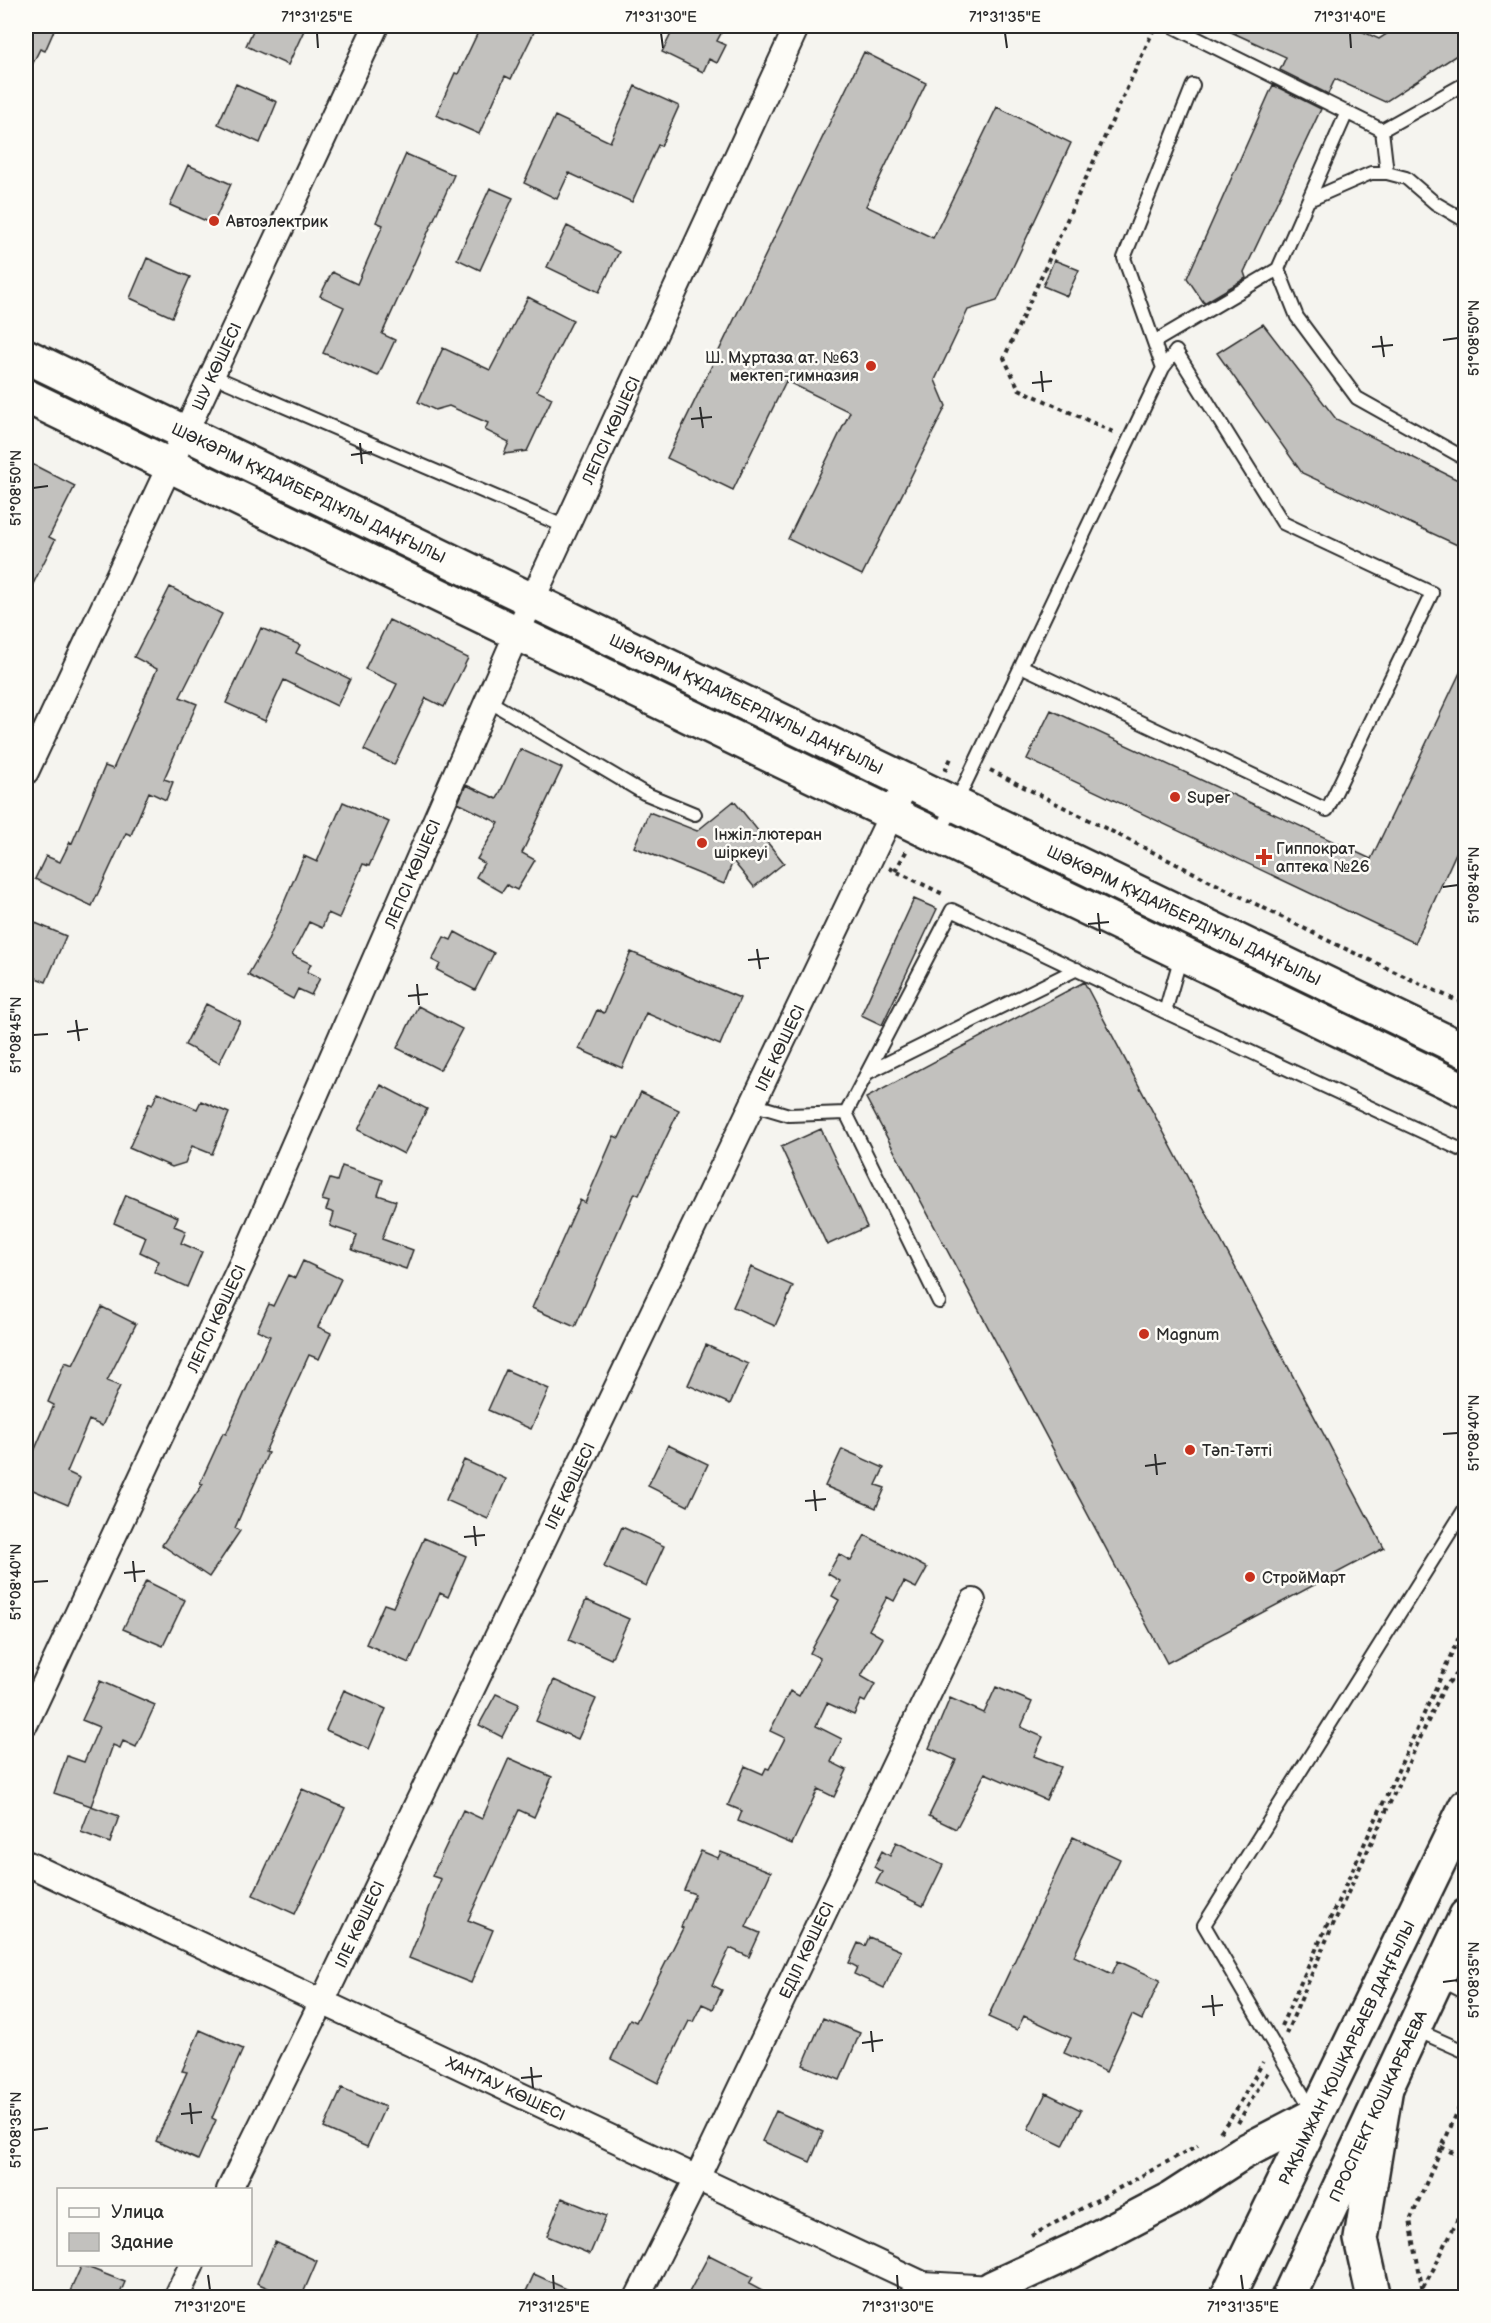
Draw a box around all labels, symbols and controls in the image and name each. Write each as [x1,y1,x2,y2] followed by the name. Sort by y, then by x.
[281,8,353,27] text: 71°31'25"E
[625,8,697,27] text: 71°31'30"E
[969,8,1041,27] text: 71°31'35"E
[1314,8,1386,27] text: 71°31'40"E
[225,213,329,232] place label: Автоэлектрик
[207,214,221,228] marker: Автоэлектрик
[1465,300,1484,376] text: 51°08'50"N
[189,320,246,414] street label: ШУ КӨШЕСІ
[705,349,859,386] place label: Ш. Мұртаза ат. №63 мектеп-гимназия
[864,359,878,373] marker: Ш. Мұртаза ат. №63 мектеп-гимназия
[578,374,645,489] street label: ЛЕПСІ КӨШЕСІ
[168,420,448,568] street label: ШӘКӘРІМ ҚҰДАЙБЕРДІҰЛЫ ДАҢҒЫЛЫ
[7,450,26,526] text: 51°08'50"N
[606,631,886,779] street label: ШӘКӘРІМ ҚҰДАЙБЕРДІҰЛЫ ДАҢҒЫЛЫ
[1187,789,1230,808] place label: Super
[1168,790,1182,804] marker: Super
[381,817,445,932] street label: ЛЕПСІ КӨШЕСІ
[714,826,822,863] place label: Інжіл-лютеран шіркеуі
[695,836,709,850] marker: Інжіл-лютеран шіркеуі
[1276,840,1370,877] place label: Гиппократ аптека №26
[1043,842,1324,991] street label: ШӘКӘРІМ ҚҰДАЙБЕРДІҰЛЫ ДАҢҒЫЛЫ
[1465,847,1484,923] text: 51°08'45"N
[1257,850,1271,864] marker: Гиппократ аптека №26
[7,997,26,1073] text: 51°08'45"N
[752,1002,810,1095] street label: ІЛЕ КӨШЕСІ
[183,1262,251,1377] street label: ЛЕПСІ КӨШЕСІ
[1156,1326,1219,1345] place label: Magnum
[1137,1327,1151,1341] marker: Magnum
[1465,1394,1484,1472] text: 51°08'40"N
[542,1440,600,1533] street label: ІЛЕ КӨШЕСІ
[1202,1442,1272,1461] place label: Тәп-Тәтті
[1183,1443,1197,1457] marker: Тәп-Тәтті
[7,1543,26,1621] text: 51°08'40"N
[1262,1569,1346,1588] place label: СтройМарт
[1243,1570,1257,1584] marker: СтройМарт
[332,1878,390,1971] street label: ІЛЕ КӨШЕСІ
[776,1899,839,2002] street label: ЕДІЛ КӨШЕСІ
[1275,1918,1420,2188] street label: РАҚЫМЖАН ҚОШҚАРБАЕВ ДАҢҒЫЛЫ
[1465,1942,1484,2018] text: 51°08'35"N
[1326,2007,1432,2205] street label: ПРОСПЕКТ КОШКАРБАЕВА
[443,2053,568,2126] street label: ХАНТАУ КӨШЕСІ
[7,2092,26,2168] text: 51°08'35"N
[57,2188,252,2266] legend
[111,2202,165,2223] text: Улица
[111,2232,173,2253] text: Здание
[174,2298,246,2317] text: 71°31'20"E
[518,2298,590,2317] text: 71°31'25"E
[862,2298,934,2317] text: 71°31'30"E
[1207,2298,1279,2317] text: 71°31'35"E

